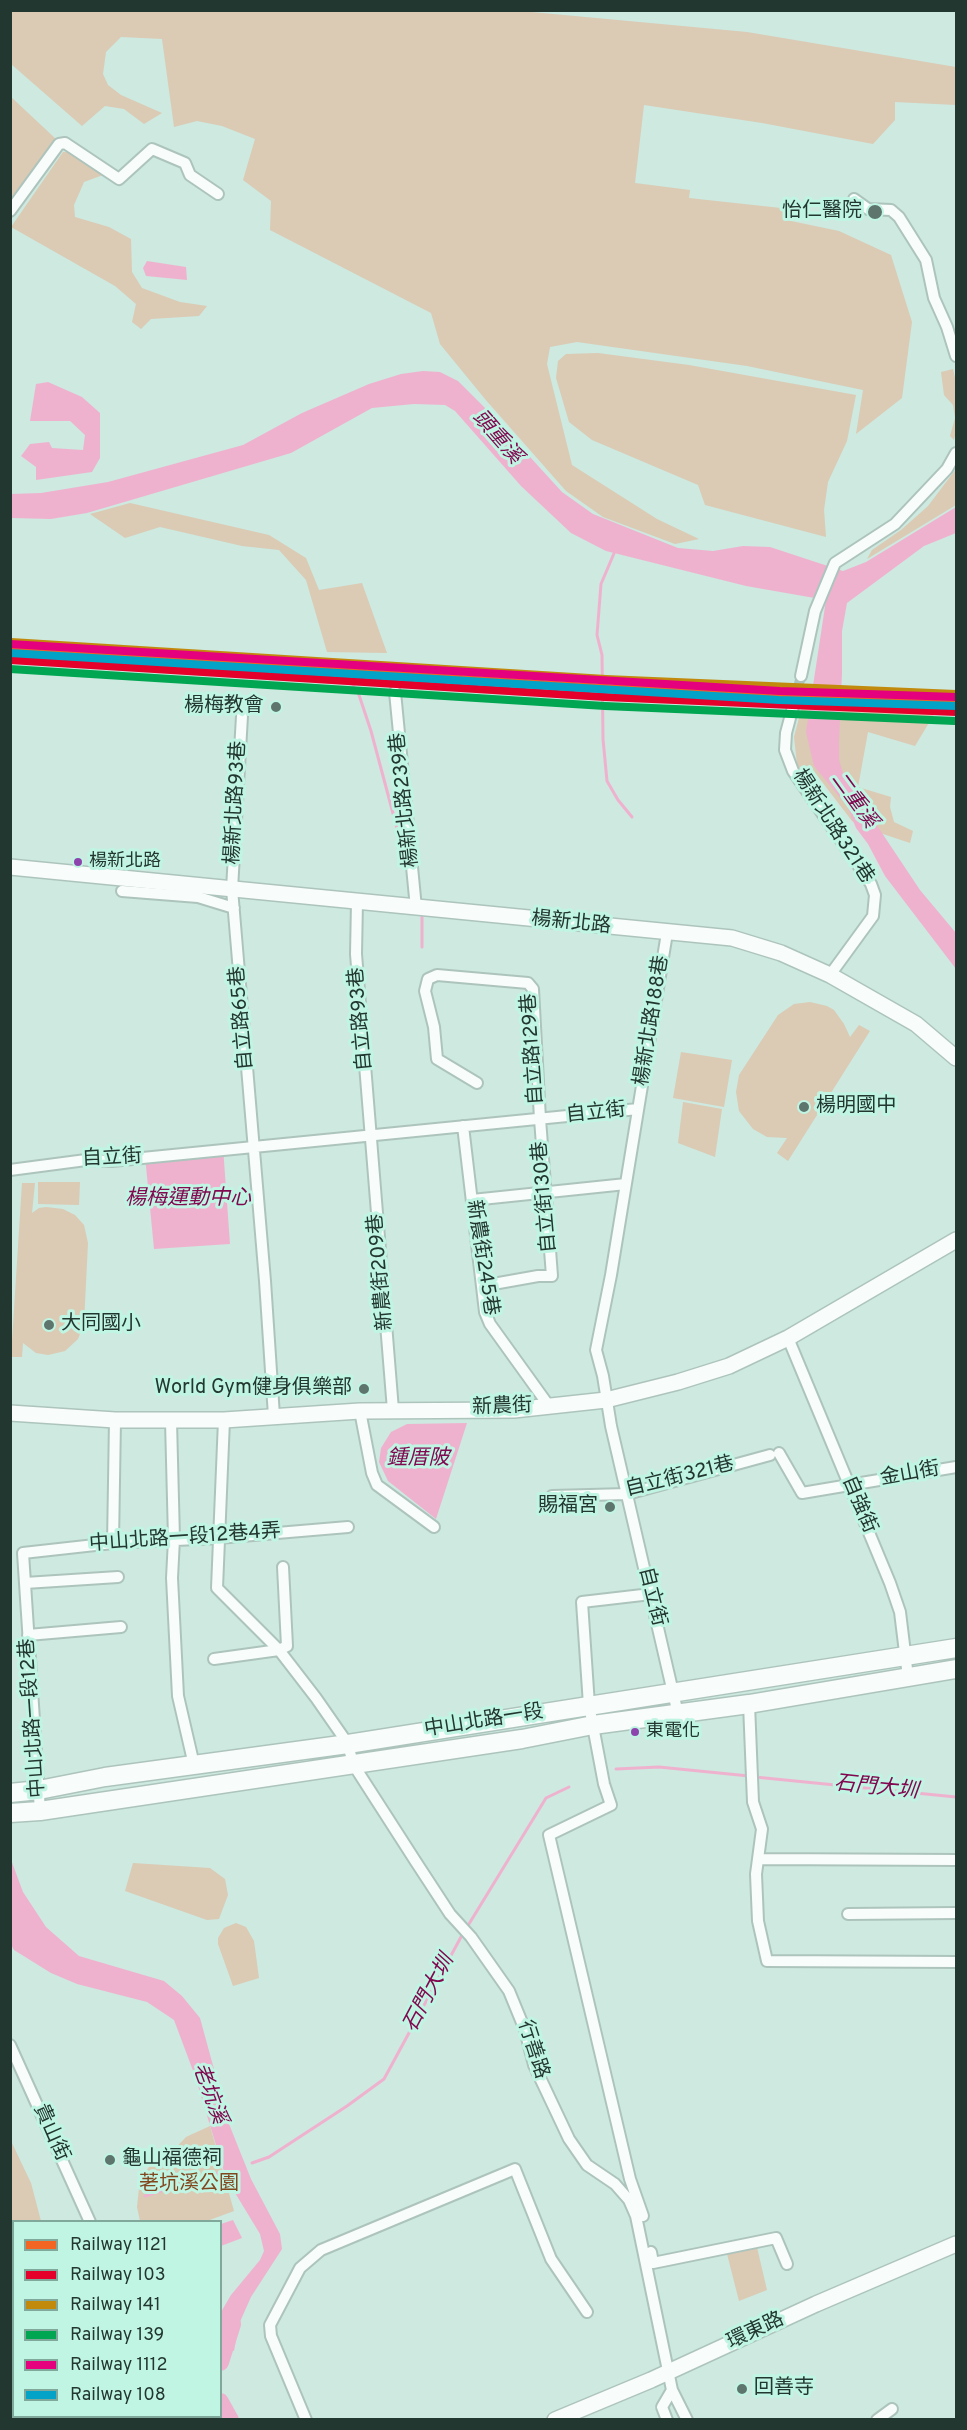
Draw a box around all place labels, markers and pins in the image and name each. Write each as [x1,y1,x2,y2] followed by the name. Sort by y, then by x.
[782,200,862,224] place label: 怡仁醫院
[866,203,884,221] marker: 怡仁醫院
[184,695,264,719] place label: 楊梅教會
[269,700,283,714] marker: 楊梅教會
[89,851,161,873] place label: 楊新北路
[72,856,84,868] marker: 楊新北路
[816,1095,896,1119] place label: 楊明國中
[797,1100,811,1114] marker: 楊明國中
[61,1313,141,1337] place label: 大同國小
[42,1318,56,1332] marker: 大同國小
[155,1377,352,1401] place label: World Gym健身俱樂部
[357,1382,371,1396] marker: World Gym健身俱樂部
[538,1495,598,1519] place label: 賜福宮
[603,1500,617,1514] marker: 賜福宮
[646,1721,700,1743] place label: 東電化
[629,1726,641,1738] marker: 東電化
[122,2148,222,2172] place label: 龜山福德祠
[103,2153,117,2167] marker: 龜山福德祠
[754,2377,814,2401] place label: 回善寺
[735,2382,749,2396] marker: 回善寺

